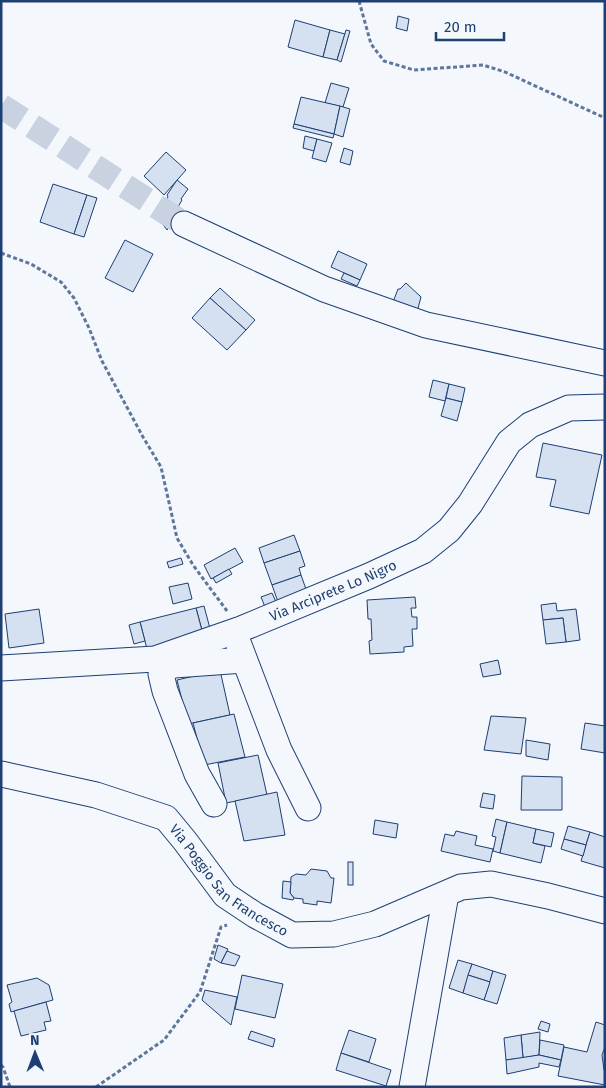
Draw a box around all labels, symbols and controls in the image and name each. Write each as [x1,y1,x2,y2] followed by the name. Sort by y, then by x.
[436,10,504,42] scale bar
[444,18,477,36] text: 20 m
[267,556,399,625] street label: Via Arciprete Lo Nigro
[166,821,291,940] street label: Via Poggio San Francesco
[10,1028,60,1078] north arrow
[30,1032,40,1049] text: N

